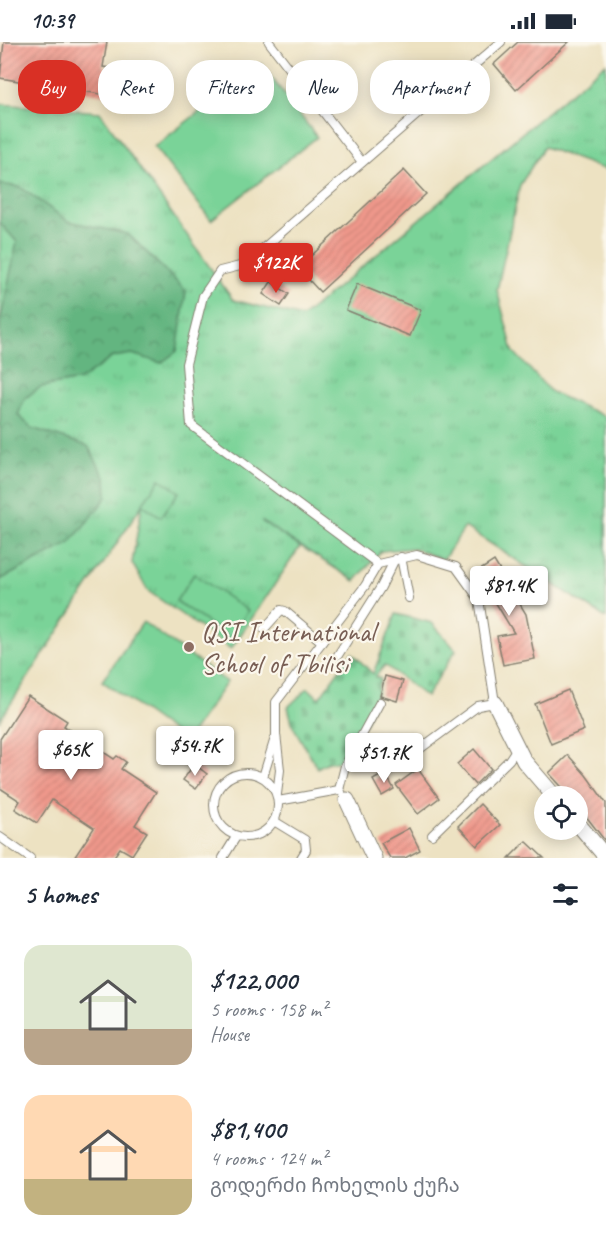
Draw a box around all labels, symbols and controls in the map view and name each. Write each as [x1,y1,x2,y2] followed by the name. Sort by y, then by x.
[30,7,74,35] text: 10:39
[18,60,86,114] chip: Buy
[98,60,174,114] chip: Rent
[186,60,274,114] chip: Filters
[286,60,358,114] chip: New
[370,60,490,114] chip: Apartment
[234,243,318,294] pin: $122K
[253,250,299,275] text: $122K
[460,566,558,617] pin: $81.4K
[484,573,534,598] text: $81.4K
[201,614,380,681] place label: QSI International School of Tbilisi
[182,640,196,654] marker: QSI International School of Tbilisi
[146,726,244,777] pin: $54.7K
[35,730,107,781] pin: $65K
[170,733,220,758] text: $54.7K
[335,733,433,784] pin: $51.7K
[52,737,90,762] text: $65K
[359,740,409,765] text: $51.7K
[534,786,588,840] map controls
[534,786,588,840] button: locate
[24,878,97,911] text: 5 homes
[549,878,582,911] icon: filters
[210,964,297,997] text: $122,000
[72,969,144,1041] icon: home
[210,997,327,1022] text: 5 rooms · 158 m²
[210,1022,249,1047] text: House
[210,1113,285,1146] text: $81,400
[72,1119,144,1191] icon: home
[210,1146,327,1171] text: 4 rooms · 124 m²
[210,1173,460,1198] text: გოდერძი ჩოხელის ქუჩა

